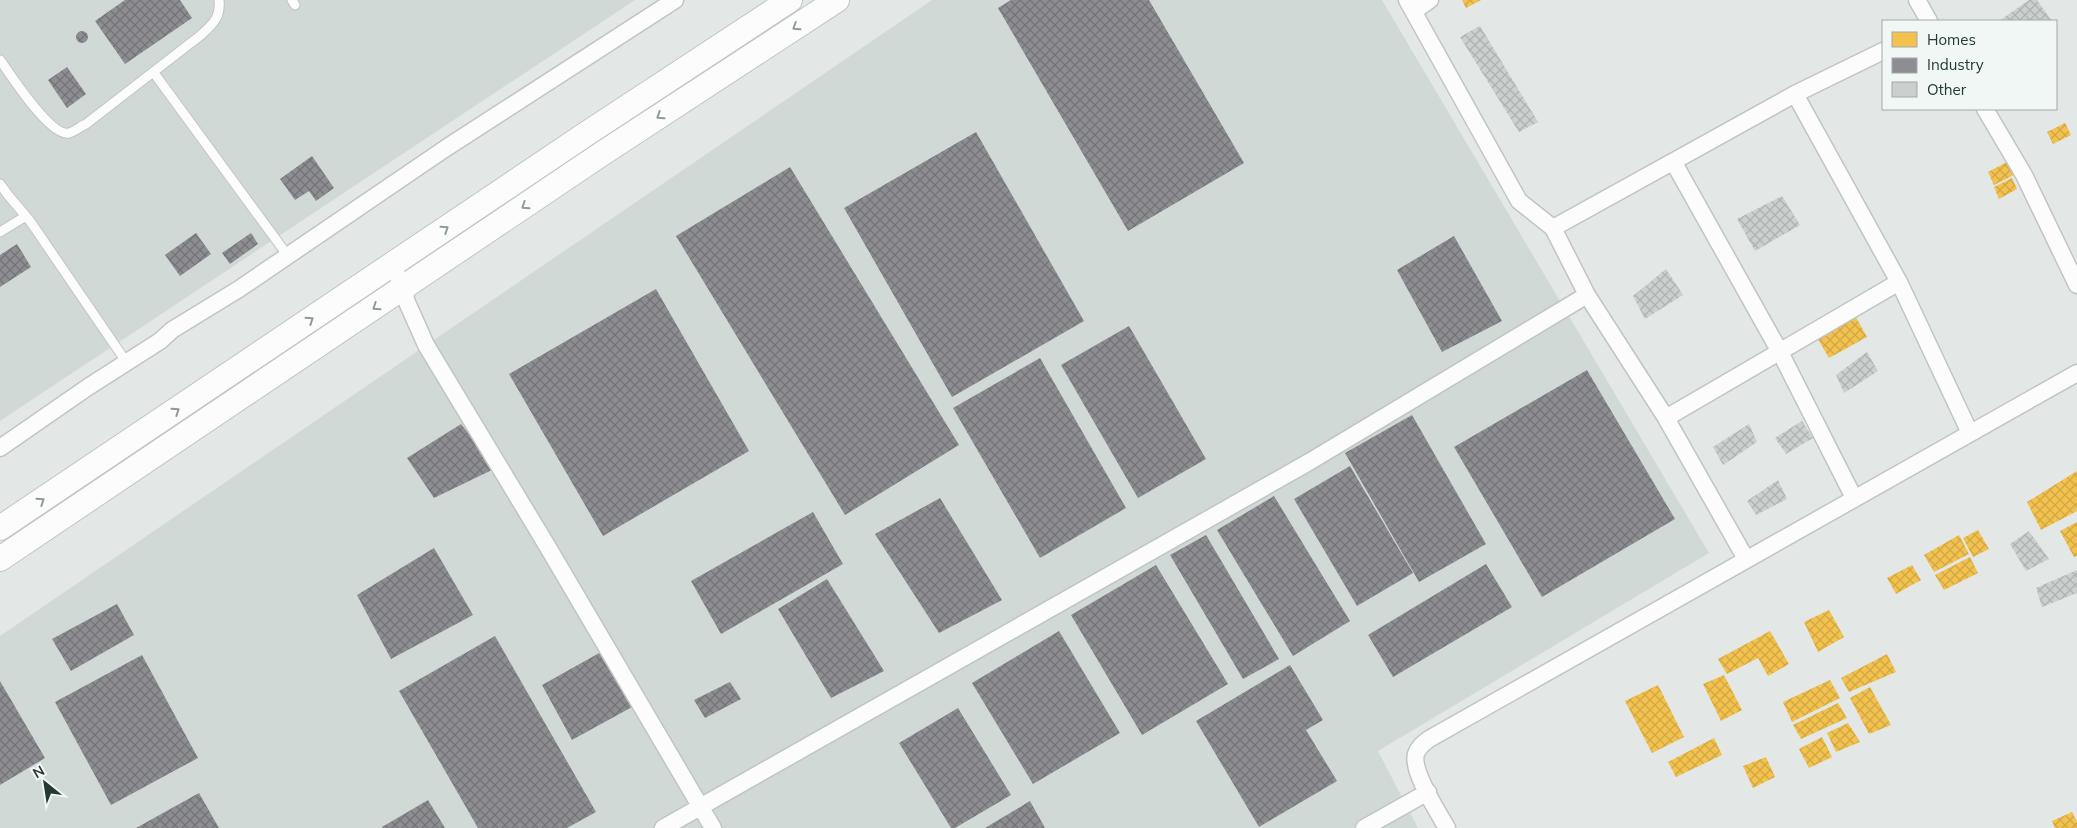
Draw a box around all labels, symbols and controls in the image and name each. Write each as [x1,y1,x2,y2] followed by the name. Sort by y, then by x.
[793,20,802,30] one-way arrow
[1882,20,2057,110] legend
[1927,30,1976,49] text: Homes
[1927,55,1984,74] text: Industry
[1927,80,1967,99] text: Other
[657,109,666,119] one-way arrow
[522,200,531,209] one-way arrow
[439,226,449,235] one-way arrow
[372,300,381,310] one-way arrow
[305,317,314,326] one-way arrow
[170,408,180,417] one-way arrow
[35,498,44,507] one-way arrow
[20,758,70,808] north arrow
[29,761,48,782] text: N

